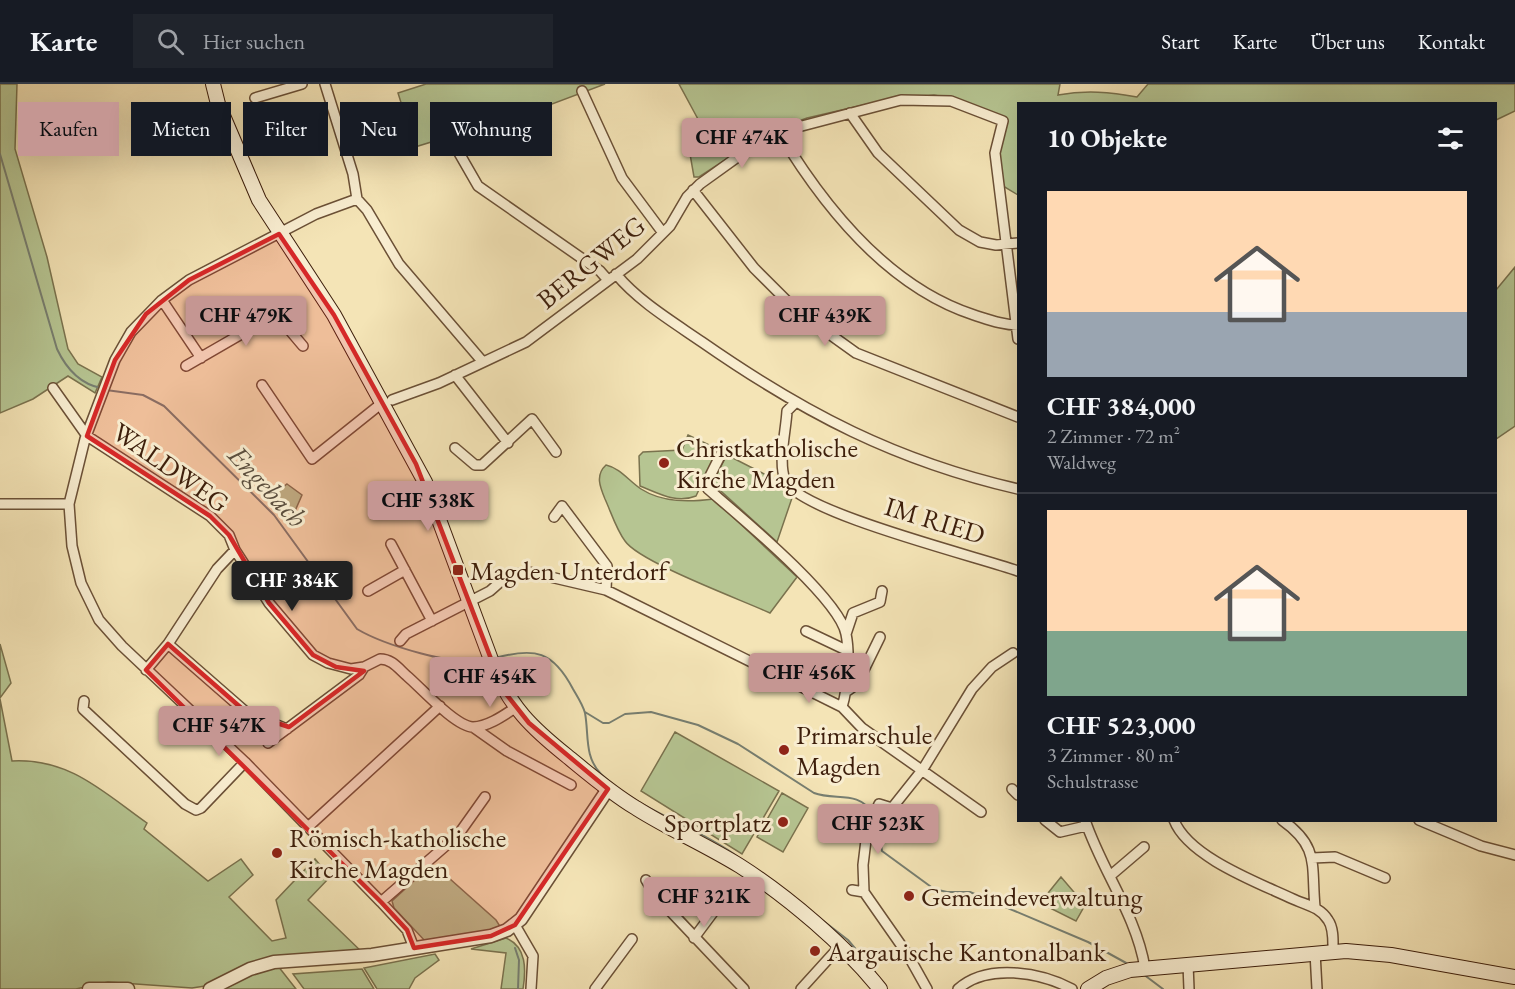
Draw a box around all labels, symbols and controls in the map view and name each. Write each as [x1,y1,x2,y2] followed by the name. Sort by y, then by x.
[133,14,553,68] search box
[30,23,97,59] text: Karte
[154,25,187,58] icon: search
[202,27,305,56] text: Hier suchen
[1161,28,1200,55] text: Start
[1233,28,1277,55] text: Karte
[1310,28,1385,55] text: Über uns
[1418,28,1485,55] text: Kontakt
[18,102,119,156] chip: Kaufen
[131,102,231,156] chip: Mieten
[243,102,328,156] chip: Filter
[340,102,418,156] chip: Neu
[430,102,552,156] chip: Wohnung
[680,118,804,169] pin: CHF 474K
[1047,121,1167,155] text: 10 Objekte
[1434,122,1467,155] icon: filters
[696,124,788,150] text: CHF 474K
[530,208,652,316] street label: BERGWEG
[1203,230,1311,338] icon: home
[184,296,308,347] pin: CHF 479K
[763,296,887,347] pin: CHF 439K
[200,302,292,328] text: CHF 479K
[779,302,871,328] text: CHF 439K
[1047,389,1196,423] text: CHF 384,000
[106,414,236,520] street label: WALDWEG
[1047,423,1180,449] text: 2 Zimmer · 72 m²
[676,430,858,496] place label: Christkatholische Kirche Magden
[220,437,315,535] water label: Engebach
[1047,449,1116,475] text: Waldweg
[657,456,671,470] marker: Christkatholische Kirche Magden
[366,481,490,532] pin: CHF 538K
[382,487,474,513] text: CHF 538K
[881,488,989,552] street label: IM RIED
[1203,549,1311,657] icon: home
[470,553,670,588] place label: Magden Unterdorf
[230,561,354,612] pin: CHF 384K
[451,563,465,577] marker: Magden Unterdorf
[246,567,338,593] text: CHF 384K
[747,653,871,704] pin: CHF 456K
[428,657,552,708] pin: CHF 454K
[763,659,855,685] text: CHF 456K
[444,663,536,689] text: CHF 454K
[157,706,281,757] pin: CHF 547K
[1047,708,1196,742] text: CHF 523,000
[173,712,265,738] text: CHF 547K
[796,717,932,783] place label: Primarschule Magden
[1047,742,1180,768] text: 3 Zimmer · 80 m²
[777,743,791,757] marker: Primarschule Magden
[1047,768,1138,794] text: Schulstrasse
[816,804,940,855] pin: CHF 523K
[664,805,772,840] place label: Sportplatz
[832,810,924,836] text: CHF 523K
[776,815,790,829] marker: Sportplatz
[289,820,506,886] place label: Römisch-katholische Kirche Magden
[270,846,284,860] marker: Römisch-katholische Kirche Magden
[642,877,766,928] pin: CHF 321K
[921,879,1143,914] place label: Gemeindeverwaltung
[658,883,750,909] text: CHF 321K
[902,889,916,903] marker: Gemeindeverwaltung
[826,934,1107,969] place label: Aargauische Kantonalbank
[808,944,822,958] marker: Aargauische Kantonalbank

